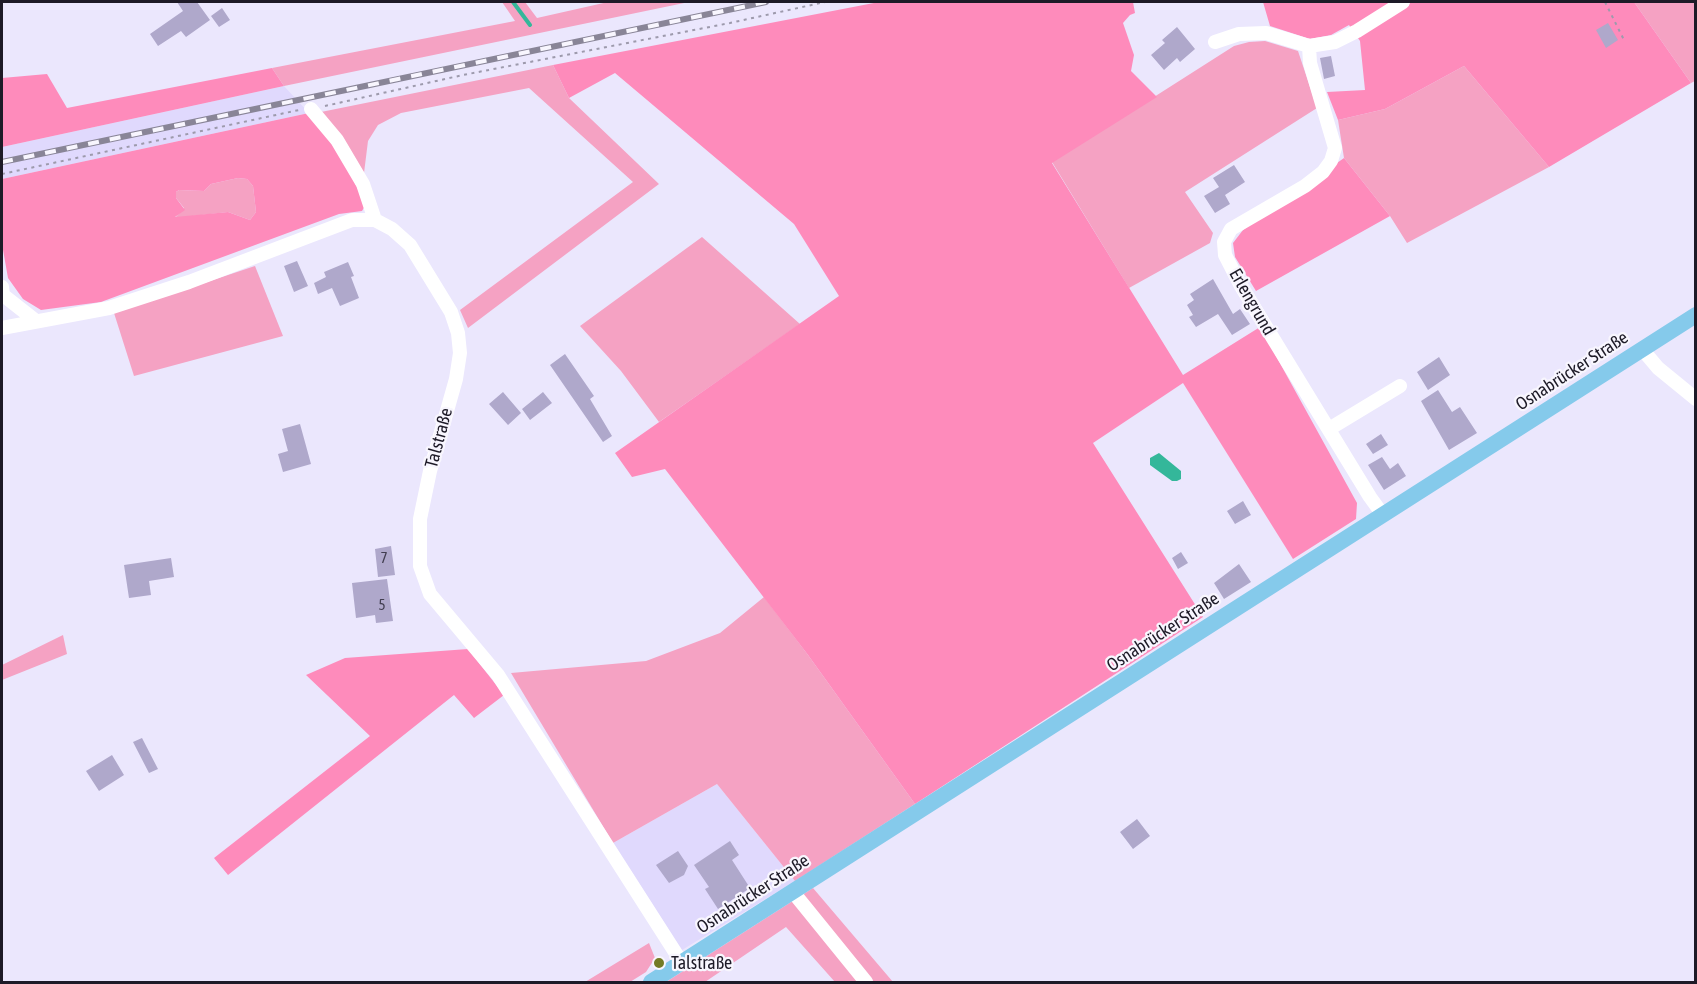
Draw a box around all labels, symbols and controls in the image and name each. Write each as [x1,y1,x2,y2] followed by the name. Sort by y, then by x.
[1224,265,1280,339] street label: Erlengrund
[1512,327,1632,415] street label: Osnabrücker Straße
[421,406,457,470] street label: Talstraße
[380,549,388,567] house number: 7
[1103,588,1223,676] street label: Osnabrücker Straße
[378,596,386,614] house number: 5
[693,850,813,938] street label: Osnabrücker Straße
[671,952,732,974] place label: Talstraße
[652,956,666,970] marker: Talstraße

